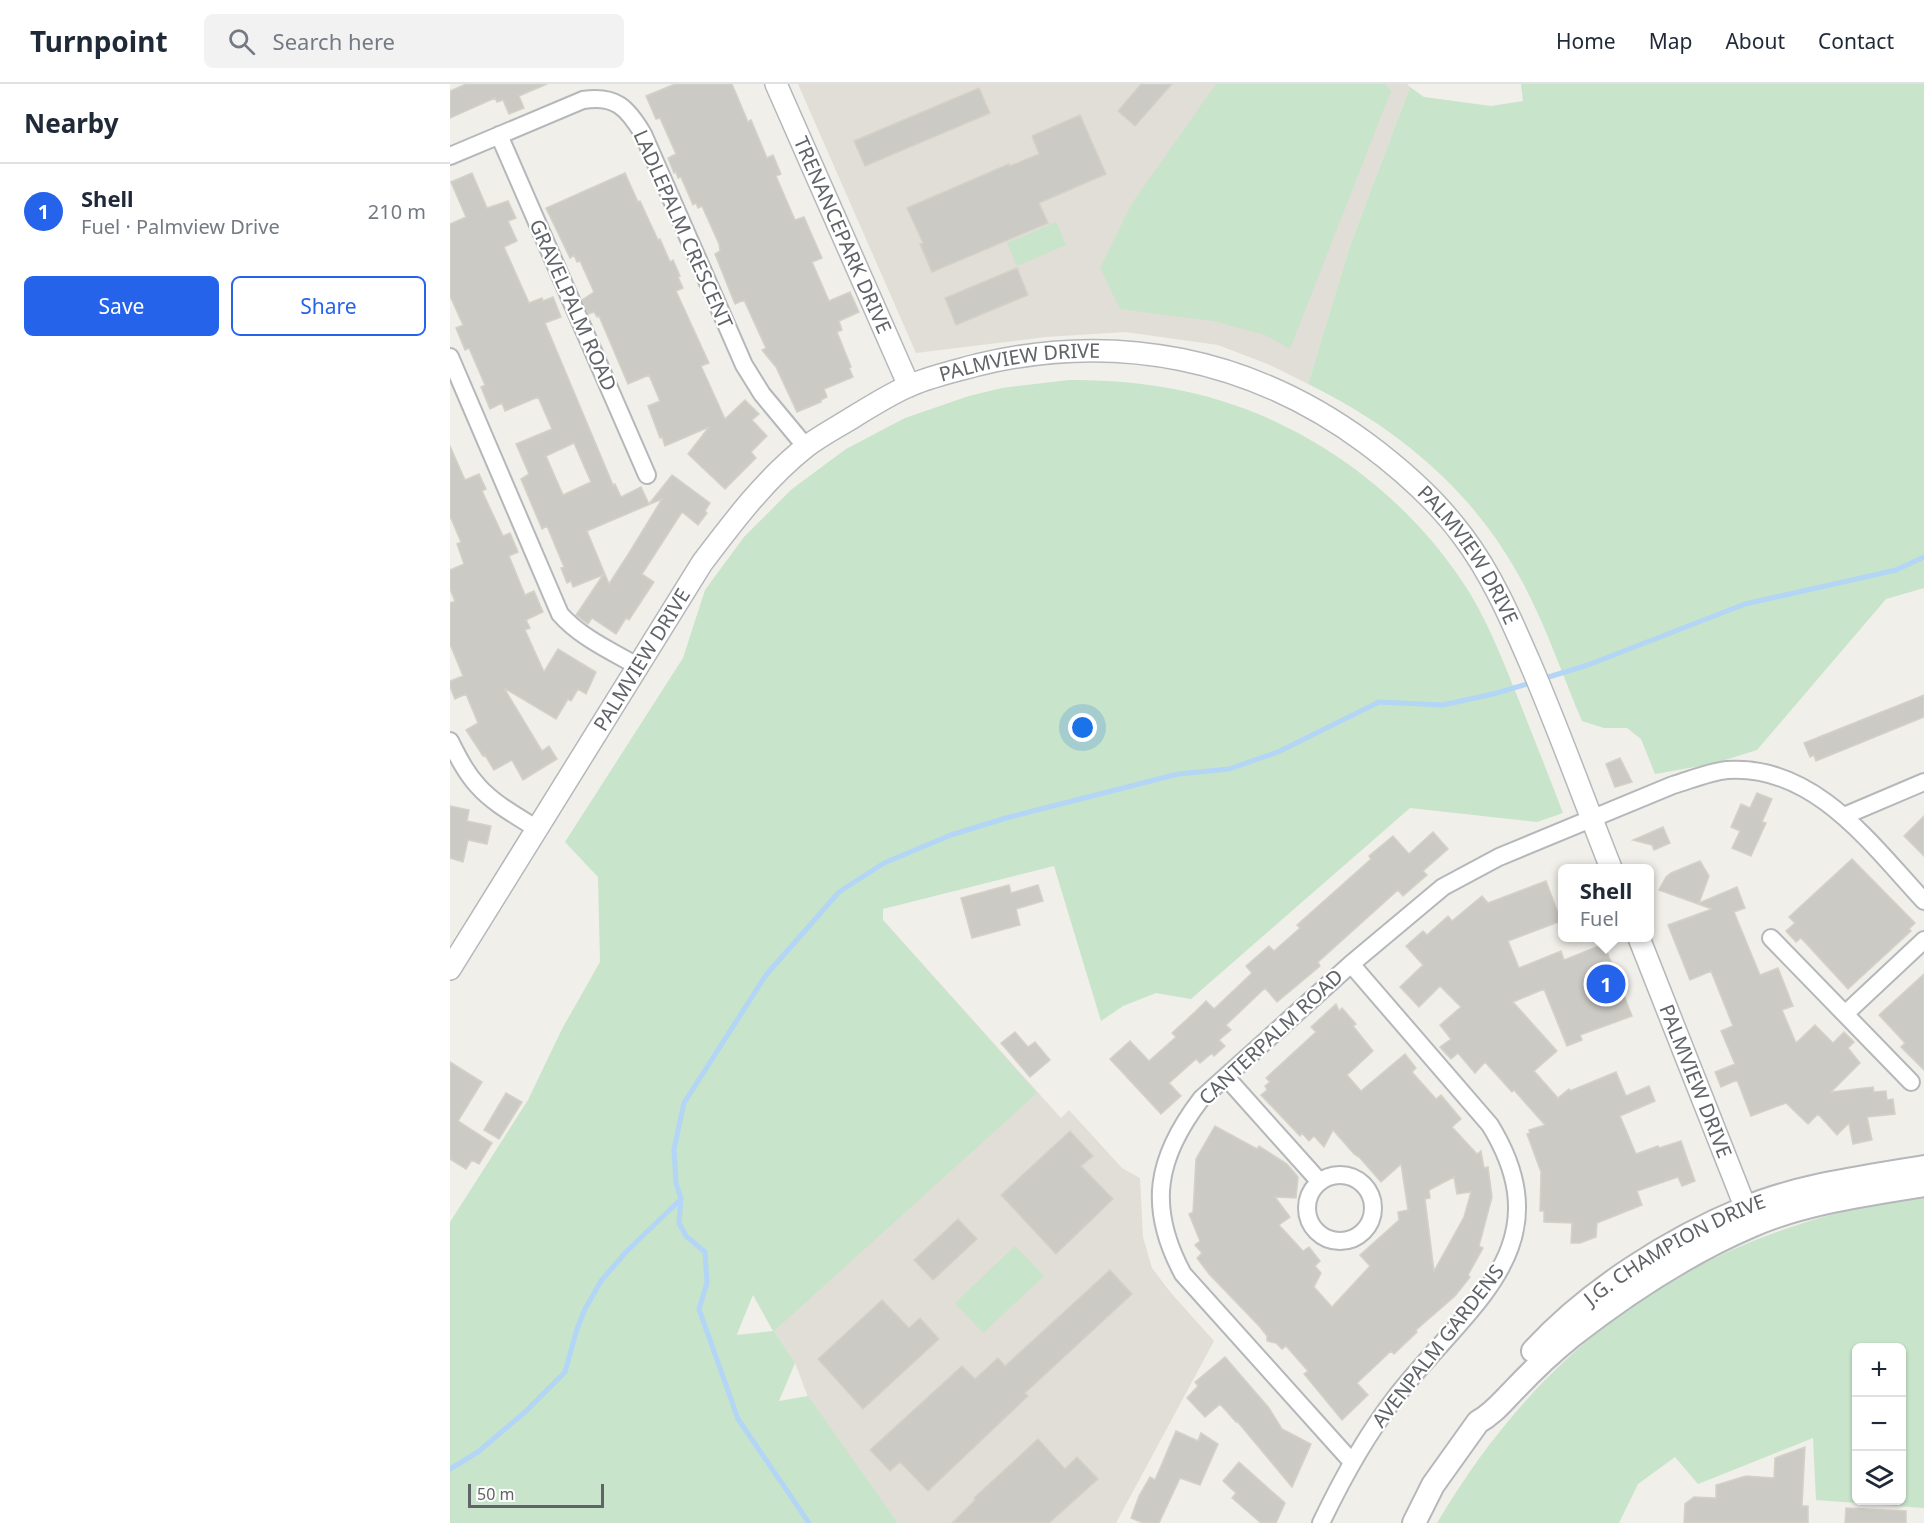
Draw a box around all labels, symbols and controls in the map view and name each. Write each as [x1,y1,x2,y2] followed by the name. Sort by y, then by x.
[204,14,624,68] search box
[30,22,168,60] text: Turnpoint
[225,25,258,58] icon: search
[273,26,395,56] text: Search here
[1556,27,1616,55] text: Home
[1649,27,1692,55] text: Map
[1725,27,1785,55] text: About
[1818,27,1894,55] text: Contact
[24,105,119,141] text: Nearby
[628,125,739,332] street label: LADLEPALM CRESCENT
[788,132,898,338] street label: TRENANCEPARK DRIVE
[81,183,134,213] text: Shell
[38,198,49,225] text: 1
[368,198,426,225] text: 210 m
[81,213,280,240] text: Fuel · Palmview Drive
[523,215,623,395] street label: GRAVELPALM ROAD
[24,276,219,336] button: Save
[231,276,426,336] button: Share
[936,337,1100,388] street label: PALMVIEW DRIVE
[1412,479,1525,629] street label: PALMVIEW DRIVE
[587,583,696,736] street label: PALMVIEW DRIVE
[1068,713,1097,742] your location
[1558,864,1654,942] popup
[1580,875,1632,905] text: Shell
[1580,905,1619,932] text: Fuel
[1586,962,1626,1006] pin: 1
[1193,963,1349,1111] street label: CANTERPALM ROAD
[1654,1000,1739,1162] street label: PALMVIEW DRIVE
[1576,1187,1769,1313] street label: J.G. CHAMPION DRIVE
[1365,1259,1510,1433] street label: AVENPALM GARDENS
[1852,1343,1906,1505] map controls
[1852,1343,1906,1397] button: +
[1852,1397,1906,1451] button: −
[1852,1451,1906,1505] button: layers
[468,1481,604,1508] scale bar
[477,1483,514,1505] text: 50 m

